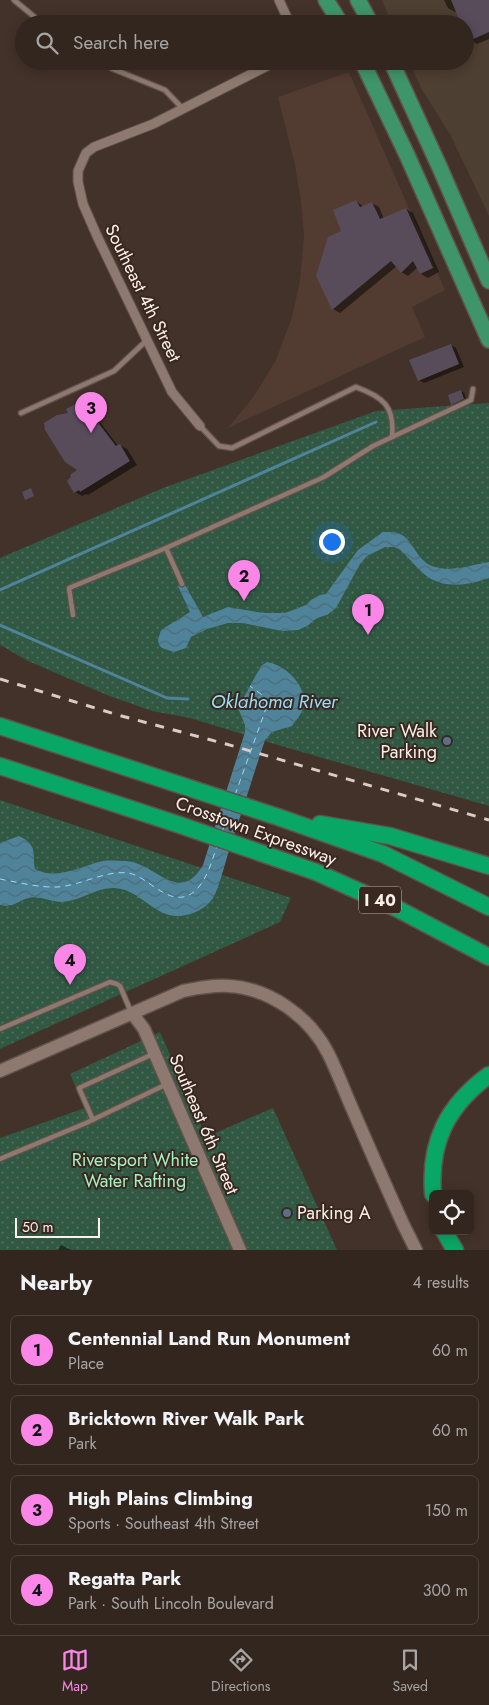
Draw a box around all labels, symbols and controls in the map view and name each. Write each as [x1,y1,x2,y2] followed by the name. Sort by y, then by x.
[15,15,474,70] search box
[33,29,61,57] icon: search
[73,29,169,56] text: Search here
[98,220,188,367] street label: Southeast 4th Street
[75,392,107,433] pin: 3
[319,529,345,555] your location
[228,560,260,601] pin: 2
[352,594,384,635] pin: 1
[211,688,339,715] water label: Oklahoma River
[357,718,437,765] place label: River Walk Parking
[441,735,453,747] marker: River Walk Parking
[172,790,340,872] street label: Crosstown Expressway
[359,886,401,914] road number: I 40
[54,944,86,985] pin: 4
[163,1050,246,1199] street label: Southeast 6th Street
[72,1147,198,1194] park label: Riversport White Water Rafting
[429,1190,474,1235] map controls
[429,1190,474,1235] button: locate
[297,1200,371,1226] place label: Parking A
[281,1207,293,1219] marker: Parking A
[15,1215,100,1238] scale bar
[22,1217,53,1237] text: 50 m
[20,1268,92,1298] text: Nearby
[413,1271,469,1294] text: 4 results
[68,1325,350,1352] text: Centennial Land Run Monument
[33,1339,41,1362] text: 1
[432,1339,468,1362] text: 60 m
[68,1352,104,1375] text: Place
[68,1405,304,1432] text: Bricktown River Walk Park
[32,1419,42,1442] text: 2
[432,1419,468,1442] text: 60 m
[68,1432,97,1455] text: Park
[68,1485,253,1512] text: High Plains Climbing
[32,1499,42,1522] text: 3
[425,1499,468,1522] text: 150 m
[68,1512,259,1535] text: Sports · Southeast 4th Street
[68,1565,181,1592] text: Regatta Park
[31,1579,43,1602] text: 4
[423,1579,468,1602] text: 300 m
[68,1592,274,1615] text: Park · South Lincoln Boulevard
[61,1646,89,1696] tab: Map
[211,1646,270,1696] tab: Directions
[392,1646,428,1696] tab: Saved

